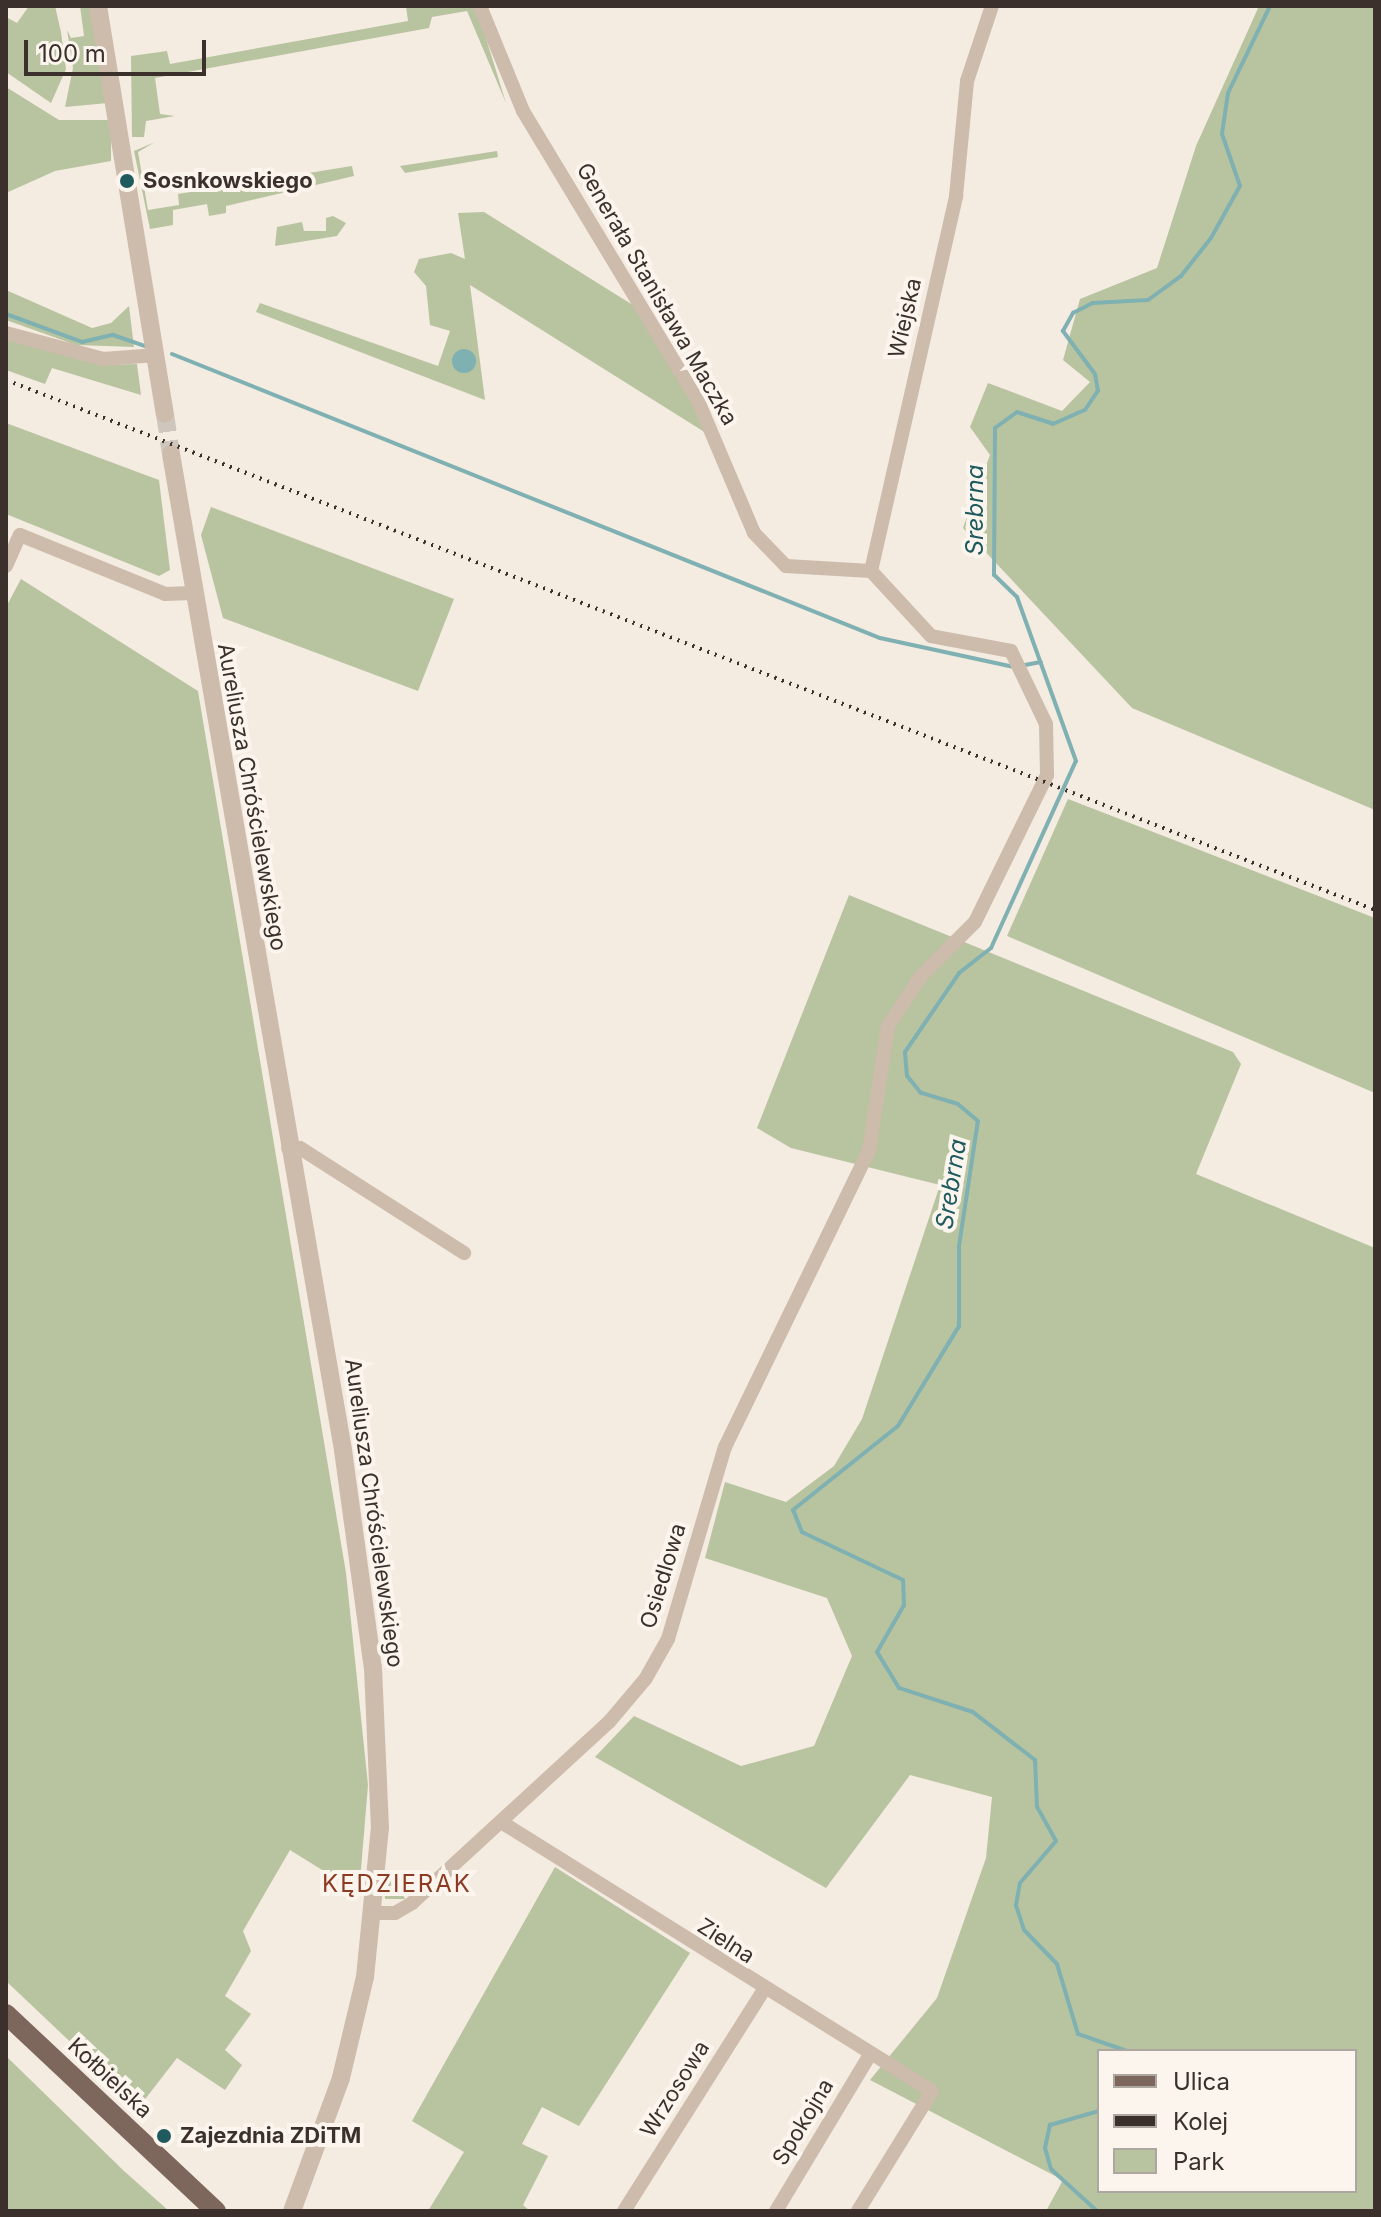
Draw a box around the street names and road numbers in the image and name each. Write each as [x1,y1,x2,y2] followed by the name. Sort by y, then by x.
[571,158,743,430] street label: Generała Stanisława Maczka
[883,275,927,361] street label: Wiejska
[212,641,292,953] street label: Aureliusza Chróścielewskiego
[339,1357,409,1669] street label: Aureliusza Chróścielewskiego
[635,1520,691,1632] street label: Osiedlowa
[693,1913,759,1969] street label: Zielna
[62,2032,158,2124] street label: Kołbielska
[635,2036,715,2142] street label: Wrzosowa
[767,2074,839,2170] street label: Spokojna

